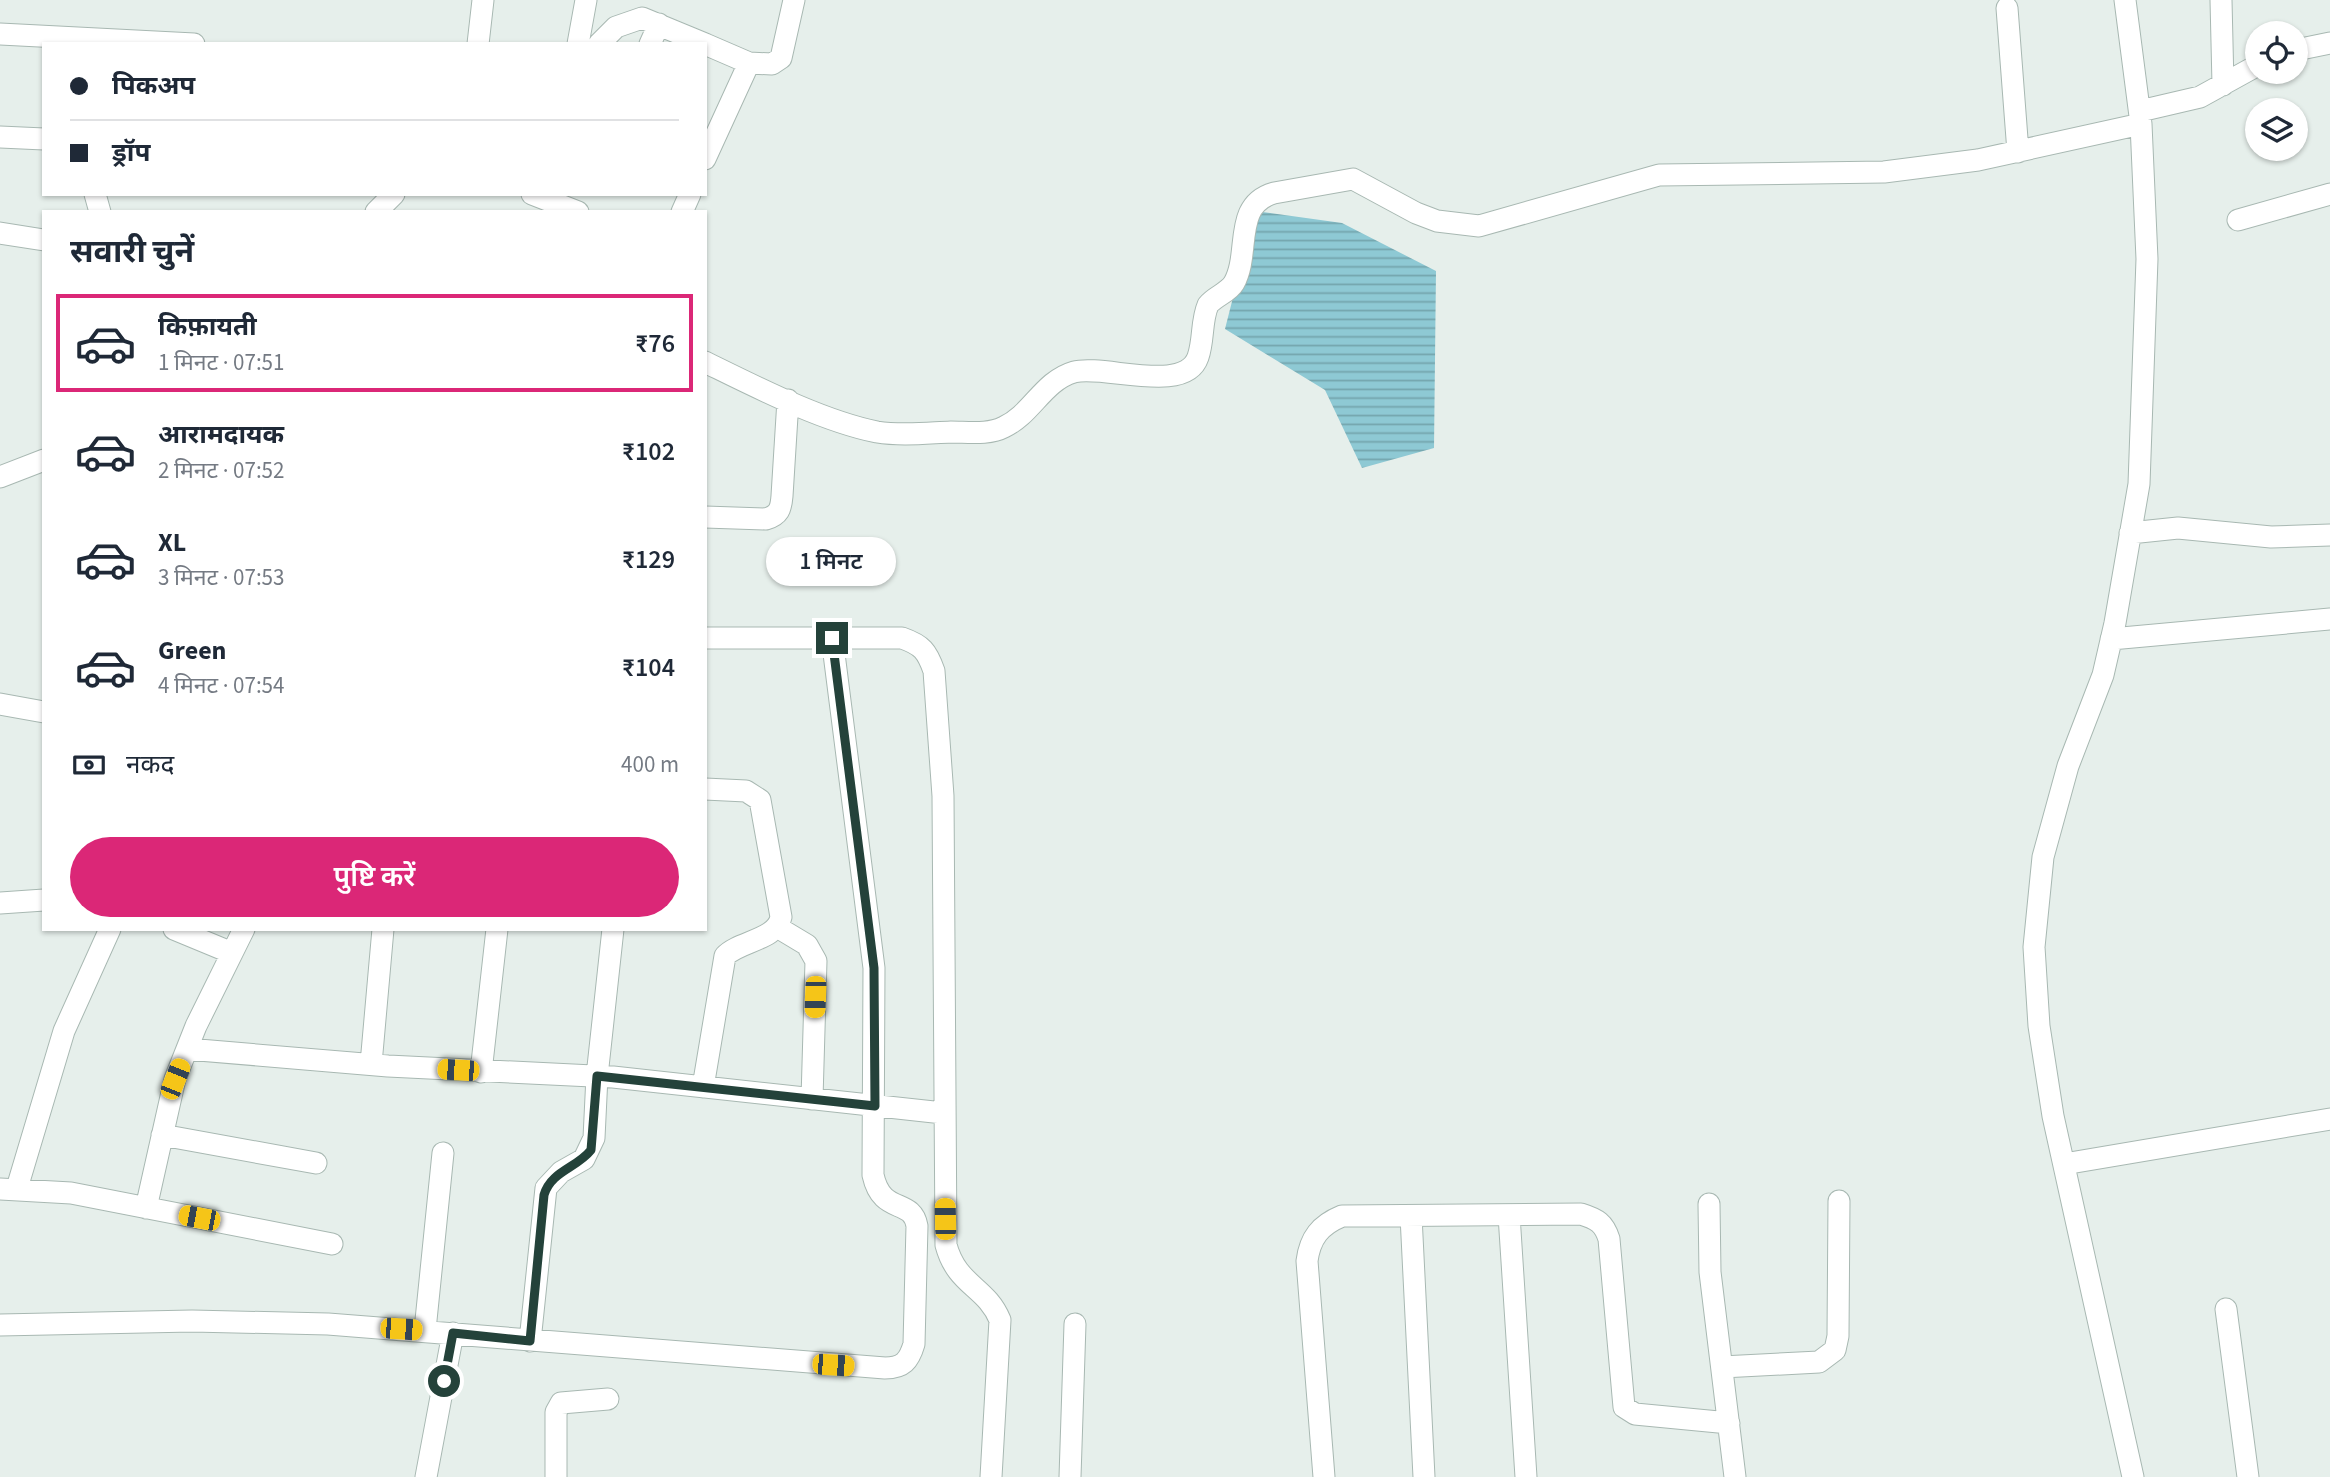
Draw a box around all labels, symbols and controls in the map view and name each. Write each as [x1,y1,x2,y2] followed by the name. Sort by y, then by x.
[2245,21,2308,161] map controls
[2245,21,2308,84] button: locate
[112,67,195,104] text: पिकअप
[2245,98,2308,161] button: layers
[112,134,150,171] text: ड्रॉप
[70,229,194,275] text: सवारी चुनें
[158,308,257,345] text: किफ़ायती
[74,312,137,375] icon: car
[635,325,675,362] text: ₹76
[158,346,284,379] text: 1 मिनट · 07:51
[158,416,284,453] text: आरामदायक
[74,420,137,483] icon: car
[622,433,675,470] text: ₹102
[158,454,284,487] text: 2 मिनट · 07:52
[158,524,186,561] text: XL
[74,528,137,591] icon: car
[767,536,897,586] callout: 1 मिनट
[622,541,675,578] text: ₹129
[799,545,863,578] text: 1 मिनट
[158,561,284,594] text: 3 मिनट · 07:53
[816,622,848,654] route end
[158,632,226,669] text: Green
[74,636,137,699] icon: car
[622,649,675,686] text: ₹104
[158,669,284,702] text: 4 मिनट · 07:54
[70,746,108,784] icon: cash
[126,746,174,783] text: नकद
[621,748,679,781] text: 400 m
[70,837,679,917] button: पुष्टि करें
[804,976,827,1018] car
[158,1056,193,1102] car
[437,1058,480,1082] car
[935,1198,956,1240] car
[177,1204,222,1232] car
[380,1317,423,1341] car
[812,1353,855,1377] car
[428,1365,460,1397] route start

